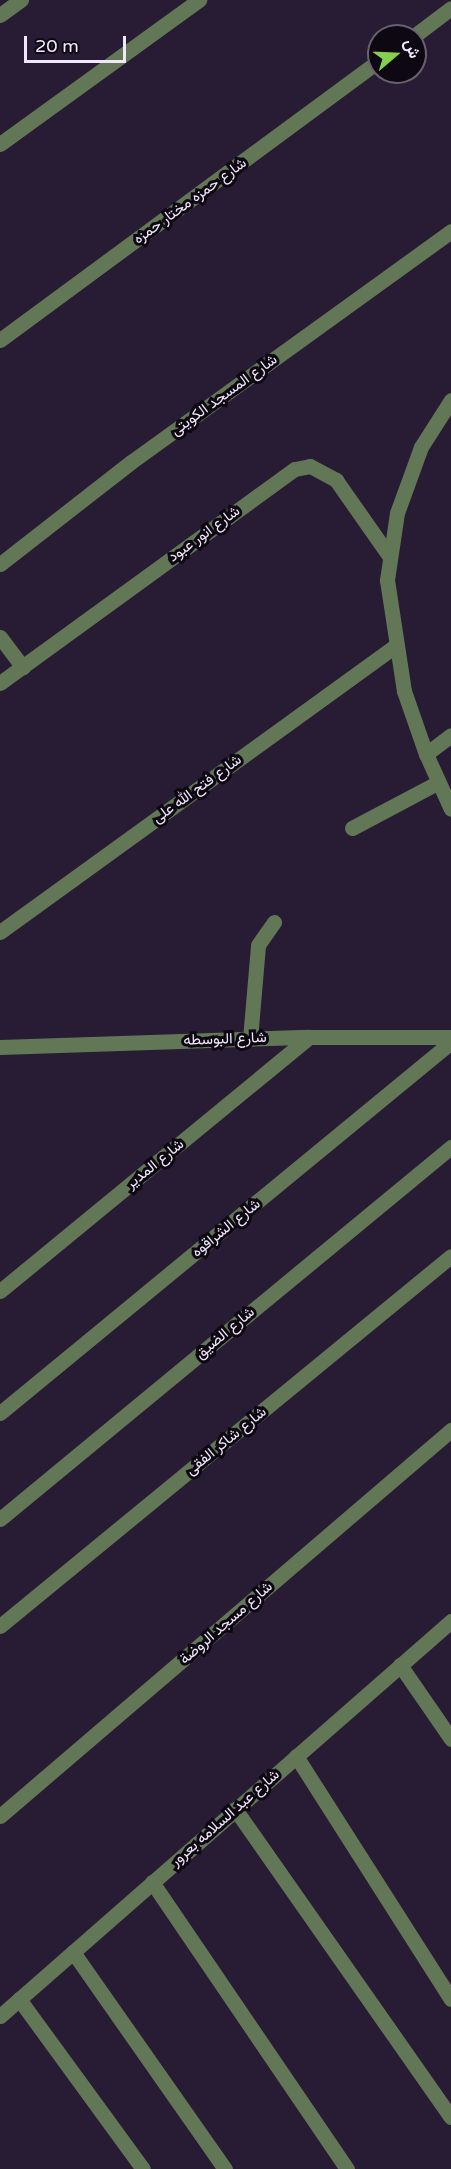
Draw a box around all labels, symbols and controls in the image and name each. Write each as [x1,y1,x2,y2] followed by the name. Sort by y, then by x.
[27,24,129,62] scale bar
[367,24,427,84] north arrow
[35,35,79,57] text: 20 m
[400,36,425,61] text: ش
[130,154,250,248] street label: شارع حمزه مختار حمزه
[167,350,281,440] street label: شارع المسجد الكويتى
[165,502,243,566] street label: شارع انور عبود
[149,751,245,827] street label: شارع فتح الله على
[183,1029,267,1049] street label: شارع البوسطه
[122,1135,188,1193] street label: شارع المدير
[188,1195,264,1261] street label: شارع الشراقوه
[192,1303,258,1363] street label: شارع الضيق
[182,1403,270,1479] street label: شارع شاكر الفقى
[176,1578,276,1668] street label: شارع مسجد الروضة
[167,1766,283,1870] street label: شارع عبد السلامه بعرور

